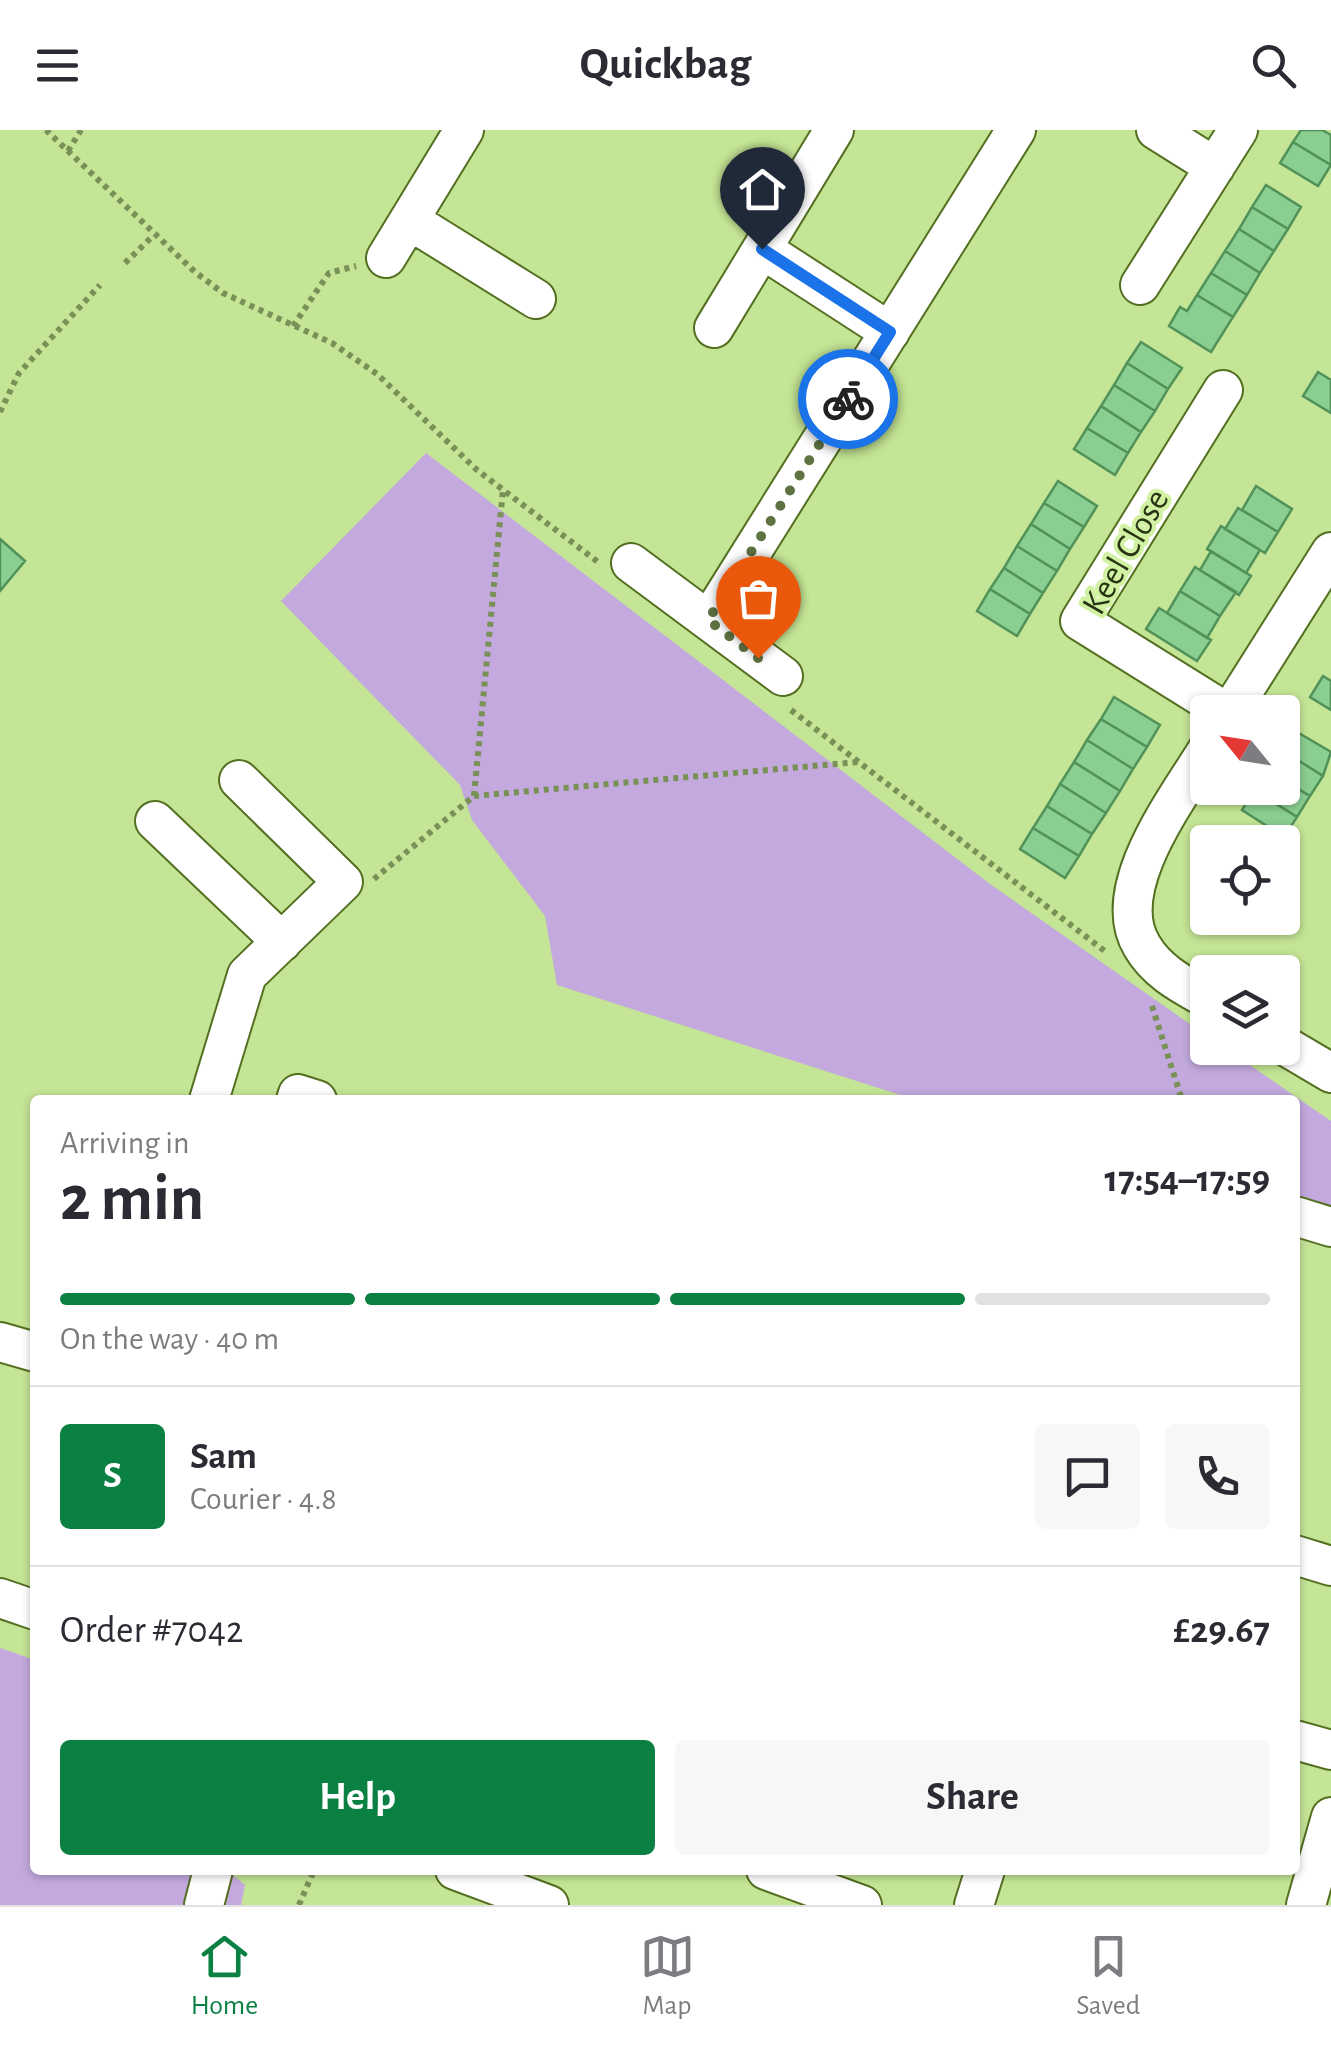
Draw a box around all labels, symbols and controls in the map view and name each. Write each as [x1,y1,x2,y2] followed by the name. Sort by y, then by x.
[30,38,85,93] icon: menu
[1246,38,1301,93] icon: search
[580,42,751,87] text: Quickbag
[720,147,805,250] pin
[735,162,790,217] icon: home
[798,349,898,449] courier
[821,372,876,427] icon: bike
[1076,483,1176,621] street label: Keel Close
[716,556,801,659] pin
[731,571,786,626] icon: bag
[1190,695,1300,805] north arrow
[1190,695,1300,1065] map controls
[1190,825,1300,935] button: locate
[1190,955,1300,1065] button: layers
[60,1127,189,1159] text: Arriving in
[1105,1161,1270,1199] text: 17:54–17:59
[60,1167,204,1232] text: 2 min
[60,1323,279,1355] text: On the way · 40 m
[1035,1424,1140,1529] button: chat
[1165,1424,1270,1529] button: phone
[190,1438,257,1476] text: Sam
[103,1457,122,1495] text: S
[190,1483,337,1515] text: Courier · 4.8
[60,1612,243,1650] text: Order #7042
[1173,1612,1270,1650] text: £29.67
[60,1740,655,1855] button: Help
[675,1740,1270,1855] button: Share
[191,1929,258,2023] tab: Home
[640,1929,695,2023] tab: Map
[1076,1929,1140,2023] tab: Saved

